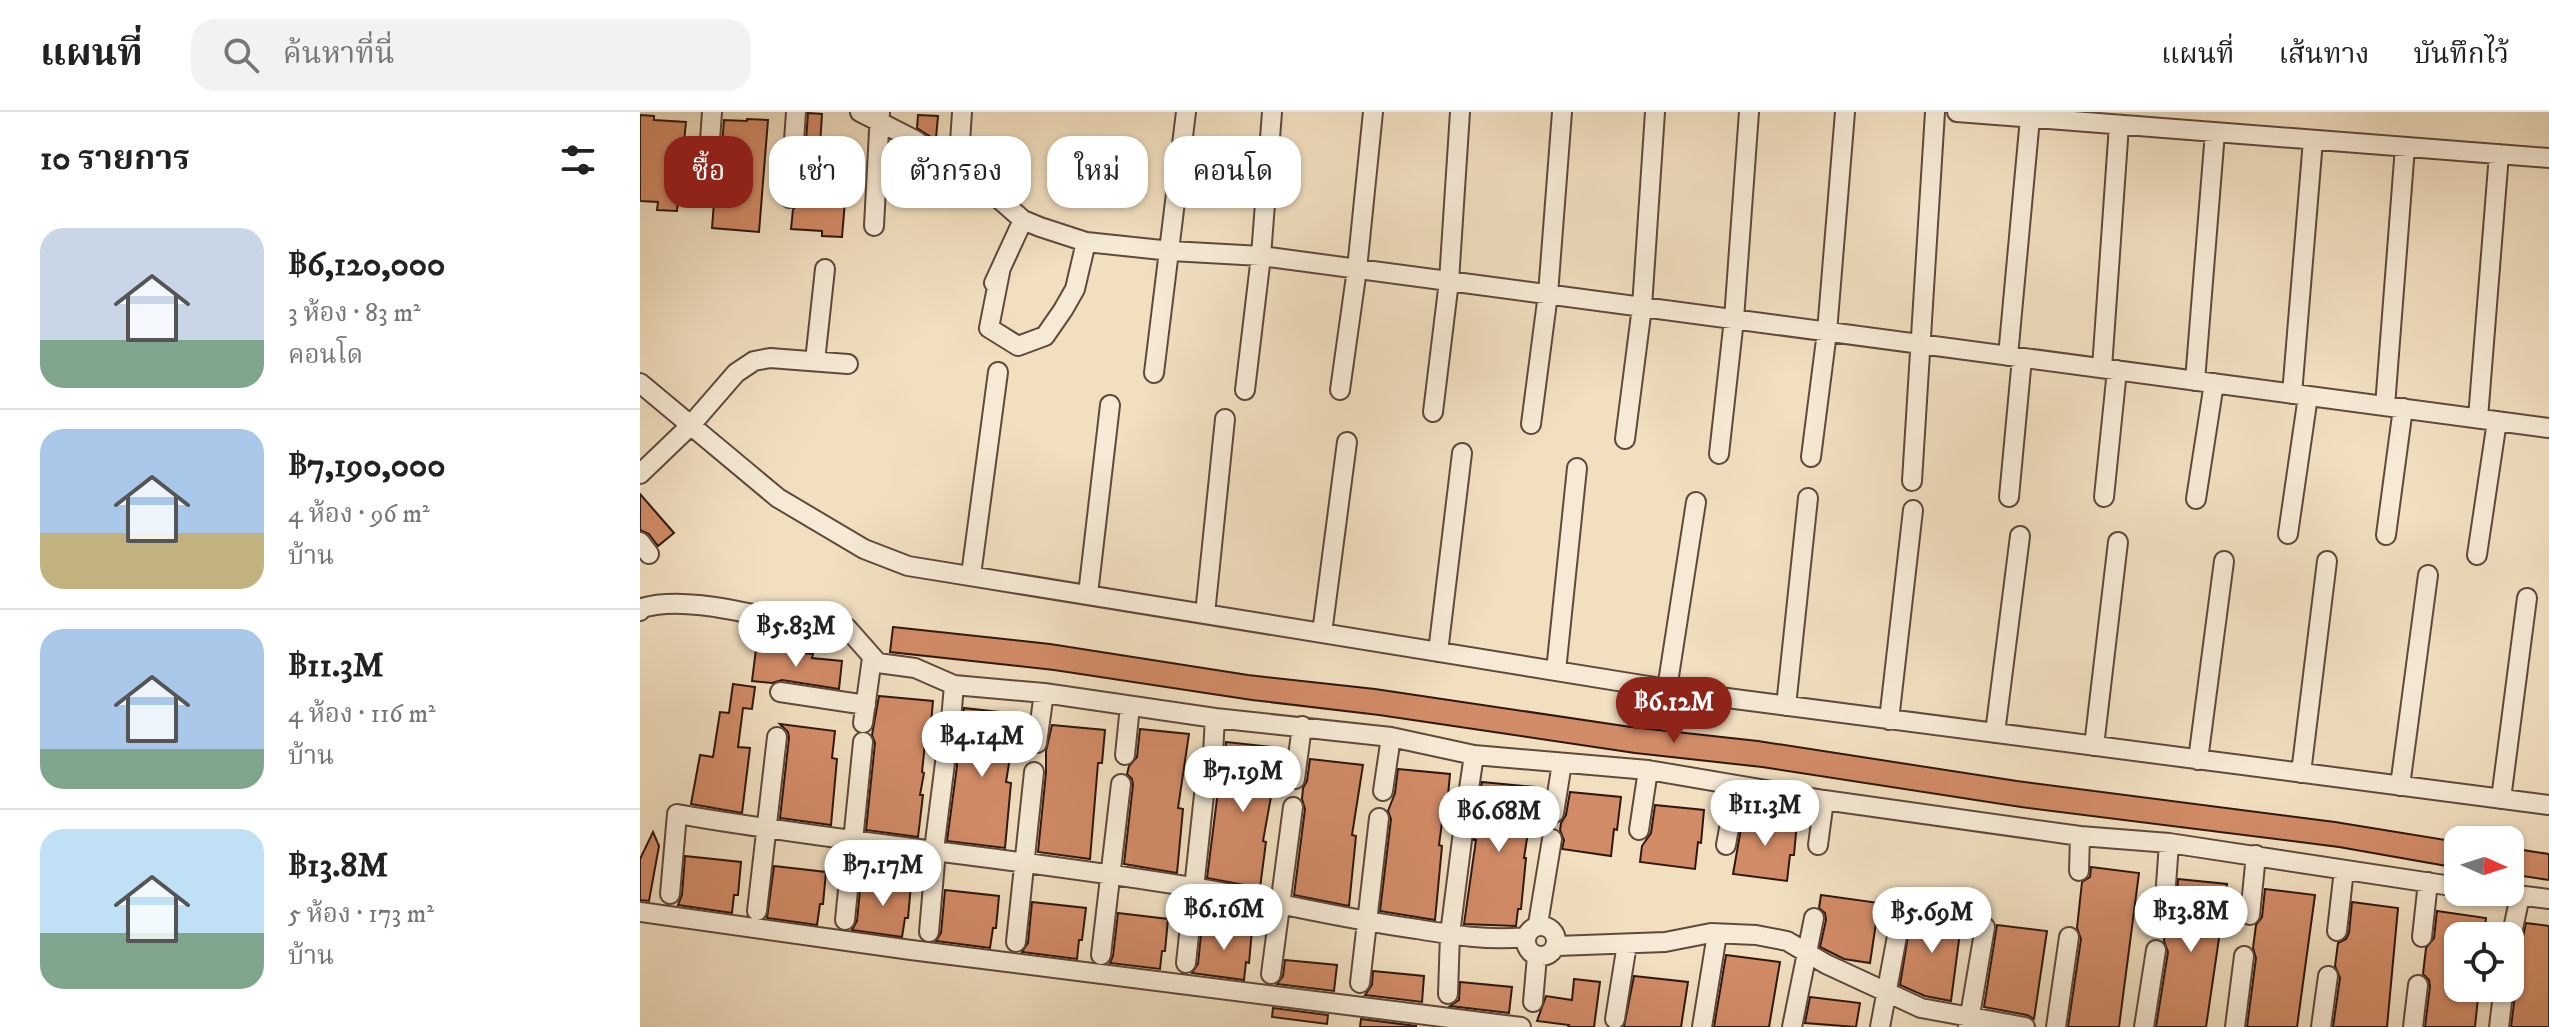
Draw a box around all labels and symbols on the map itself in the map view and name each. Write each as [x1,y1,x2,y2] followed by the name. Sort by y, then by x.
[731,601,861,669] pin: ฿5.83M
[1609,677,1739,745] pin: ฿6.12M
[917,711,1047,779] pin: ฿4.14M
[1178,746,1308,814] pin: ฿7.19M
[1700,780,1830,848] pin: ฿11.3M
[1434,786,1564,854] pin: ฿6.68M
[2444,826,2524,906] north arrow
[818,840,948,908] pin: ฿7.17M
[1159,884,1289,952] pin: ฿6.16M
[2126,886,2256,954] pin: ฿13.8M
[1867,887,1997,955] pin: ฿5.69M

